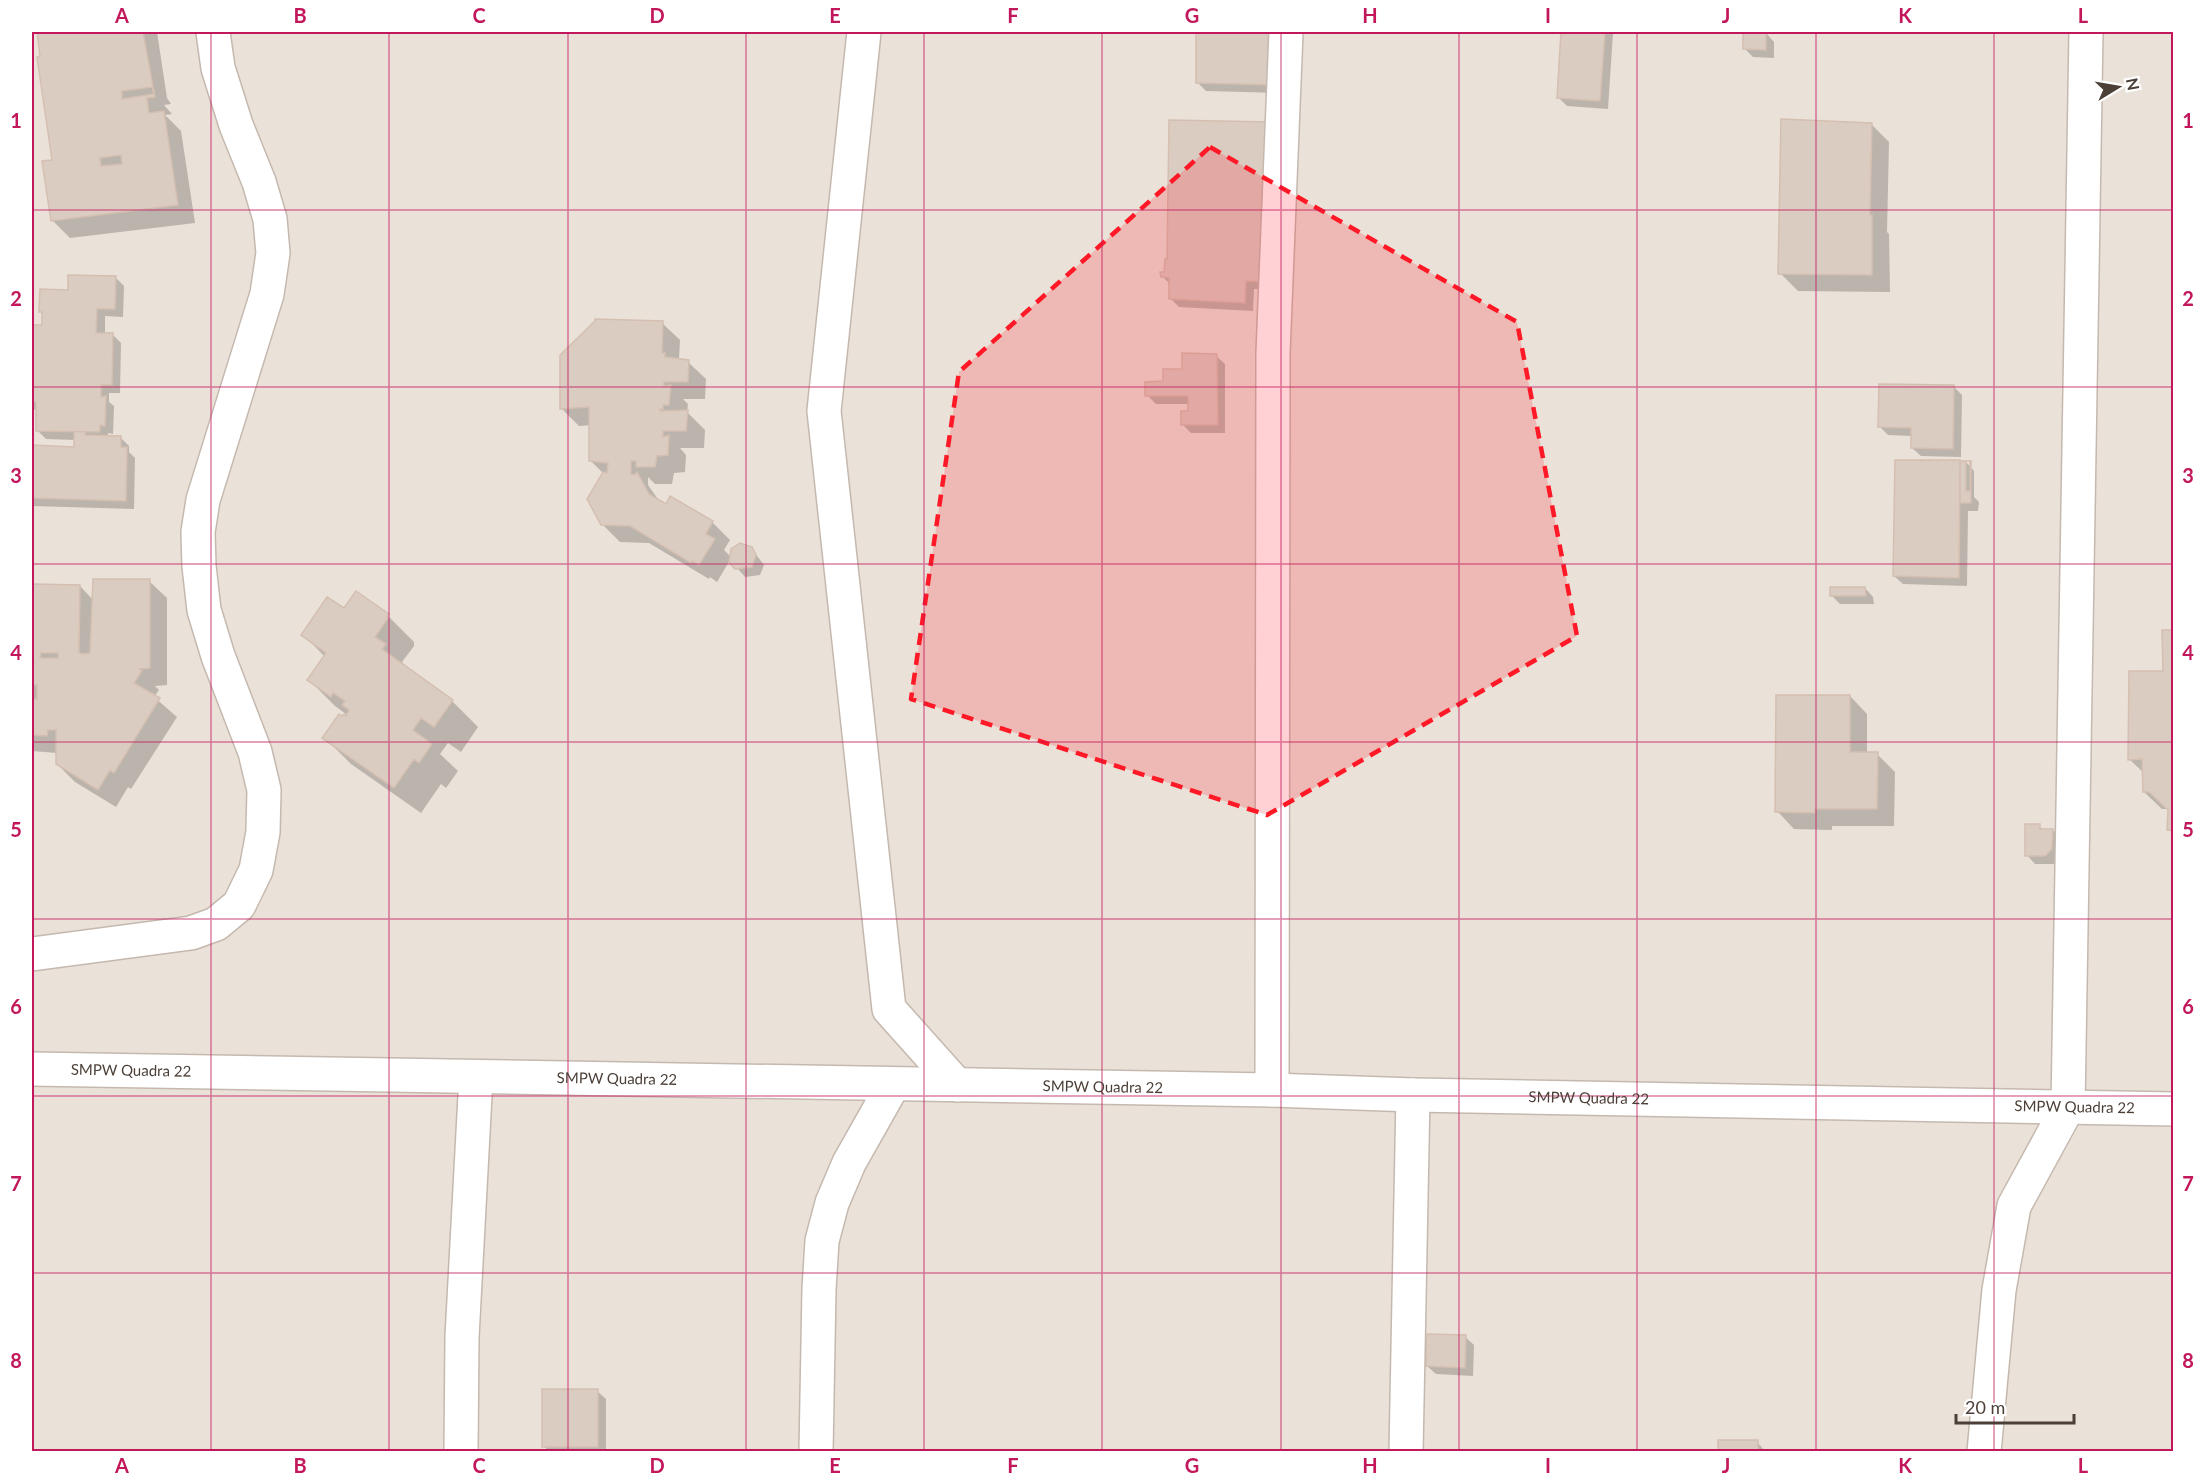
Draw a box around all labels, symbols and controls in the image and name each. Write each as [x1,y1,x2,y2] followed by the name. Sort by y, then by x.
[114,3,129,27] text: A
[293,3,307,27] text: B
[472,3,486,27] text: C
[649,3,665,27] text: D
[829,3,841,27] text: E
[1007,3,1019,27] text: F
[1185,3,1199,27] text: G
[1362,3,1378,27] text: H
[1545,3,1551,27] text: I
[1722,3,1730,27] text: J
[1898,3,1912,27] text: K
[2078,3,2089,27] text: L
[2088,57,2148,117] north arrow
[2123,76,2144,92] text: N
[10,108,22,132] text: 1
[2182,108,2194,132] text: 1
[10,286,22,310] text: 2
[2182,286,2194,310] text: 2
[10,463,22,487] text: 3
[2182,463,2194,487] text: 3
[10,640,22,664] text: 4
[2182,640,2194,664] text: 4
[10,817,22,841] text: 5
[2182,817,2194,841] text: 5
[10,994,22,1018] text: 6
[2182,994,2194,1018] text: 6
[71,1060,191,1080] street label: SMPW Quadra 22
[557,1068,677,1088] street label: SMPW Quadra 22
[1042,1076,1163,1096] street label: SMPW Quadra 22
[1528,1087,1649,1107] street label: SMPW Quadra 22
[2014,1096,2135,1116] street label: SMPW Quadra 22
[10,1171,22,1195] text: 7
[2182,1171,2194,1195] text: 7
[10,1348,22,1372] text: 8
[2182,1348,2194,1372] text: 8
[1956,1387,2074,1425] scale bar
[1965,1396,2005,1418] text: 20 m
[114,1453,129,1477] text: A
[293,1453,307,1477] text: B
[472,1453,486,1477] text: C
[649,1453,665,1477] text: D
[829,1453,841,1477] text: E
[1007,1453,1019,1477] text: F
[1185,1453,1199,1477] text: G
[1362,1453,1378,1477] text: H
[1545,1453,1551,1477] text: I
[1722,1453,1730,1477] text: J
[1898,1453,1912,1477] text: K
[2078,1453,2089,1477] text: L

